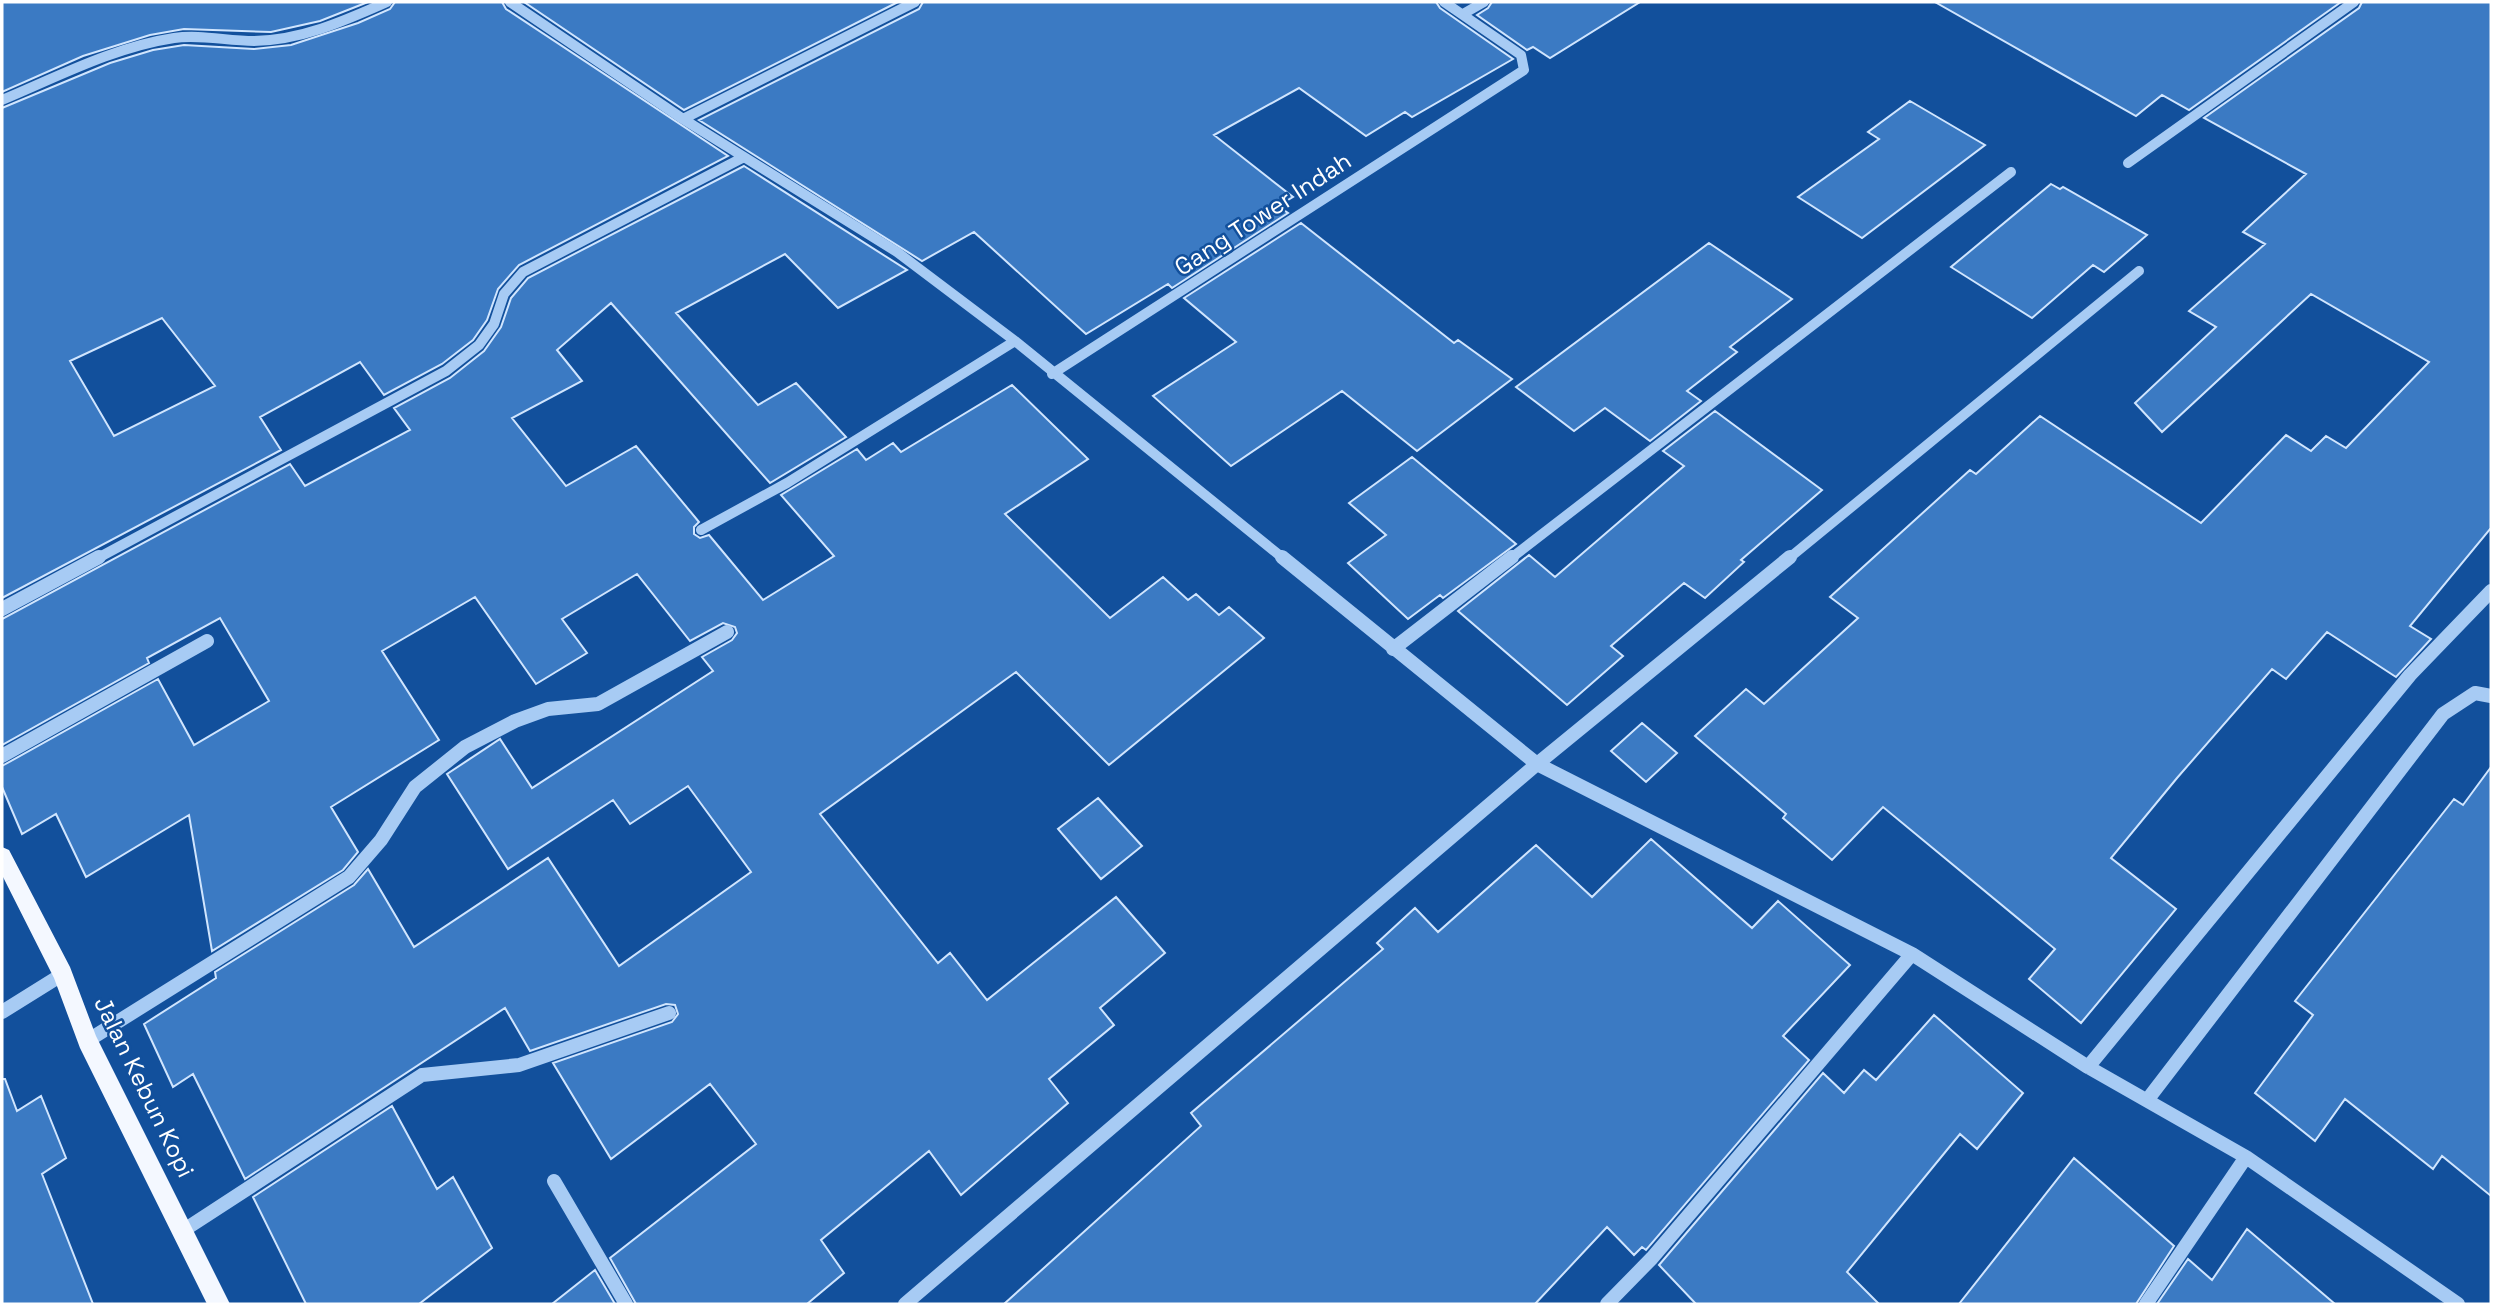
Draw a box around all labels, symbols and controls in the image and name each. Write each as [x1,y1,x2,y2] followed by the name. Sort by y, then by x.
[1169,145,1357,282] street label: Gang Tower Indah
[87,991,202,1182] street label: Jalan Kebun Kopi

